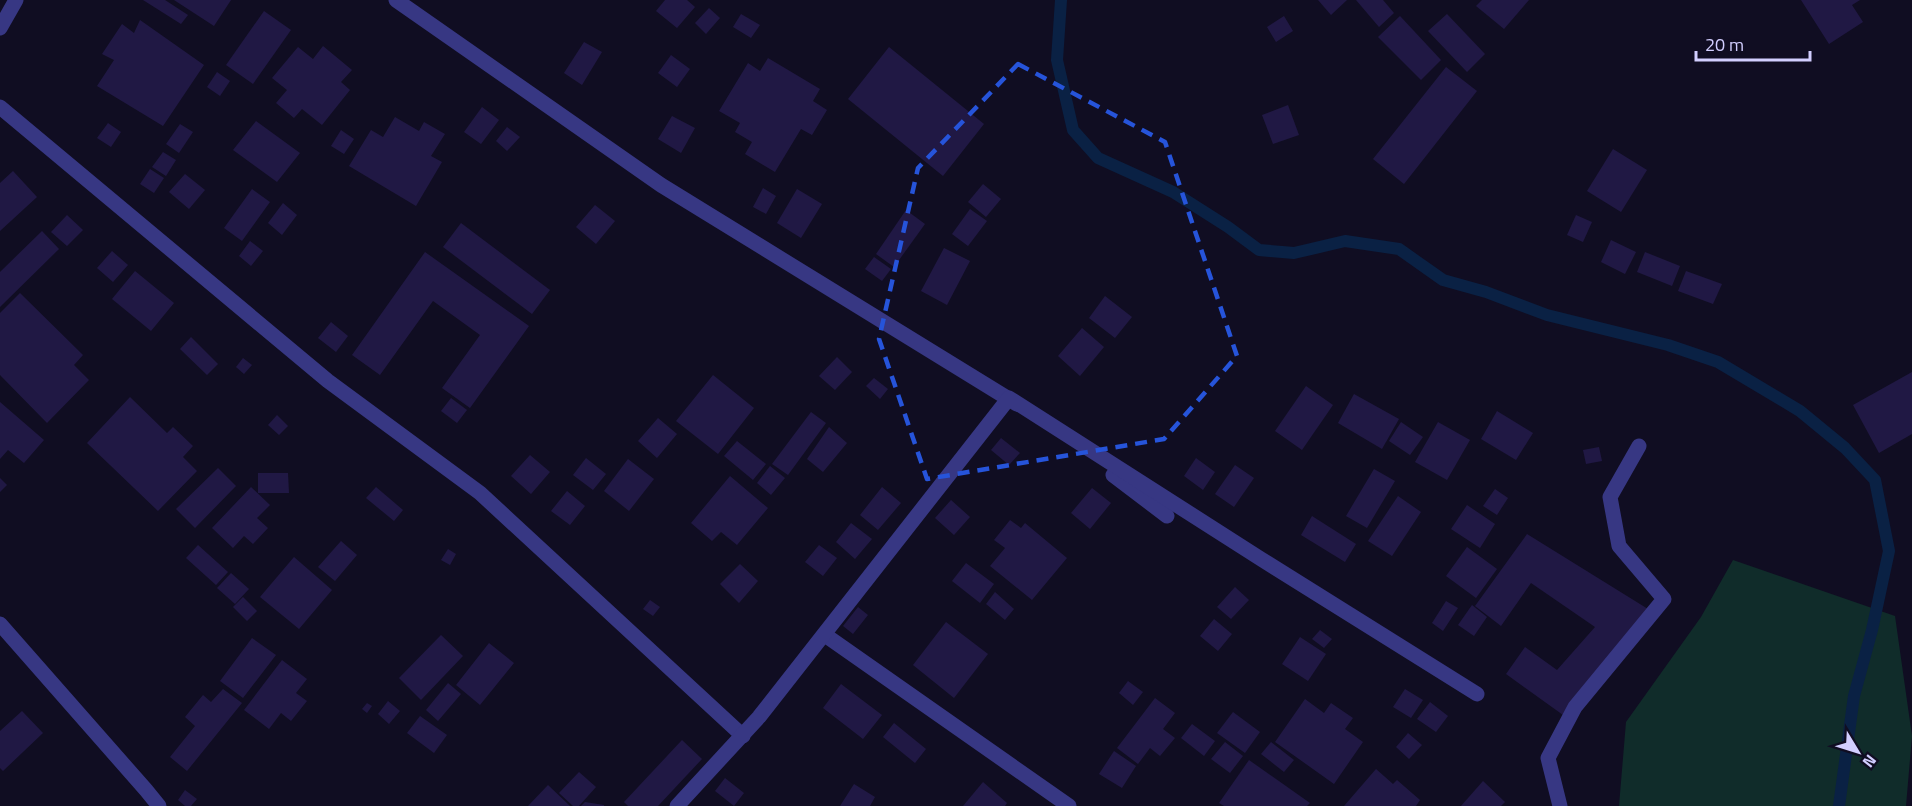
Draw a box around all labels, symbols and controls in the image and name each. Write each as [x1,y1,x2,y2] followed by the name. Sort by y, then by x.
[1696,24,1810,62] scale bar
[1705,31,1744,58] text: 20 m
[1828,722,1888,782] north arrow
[1857,749,1883,773] text: N

